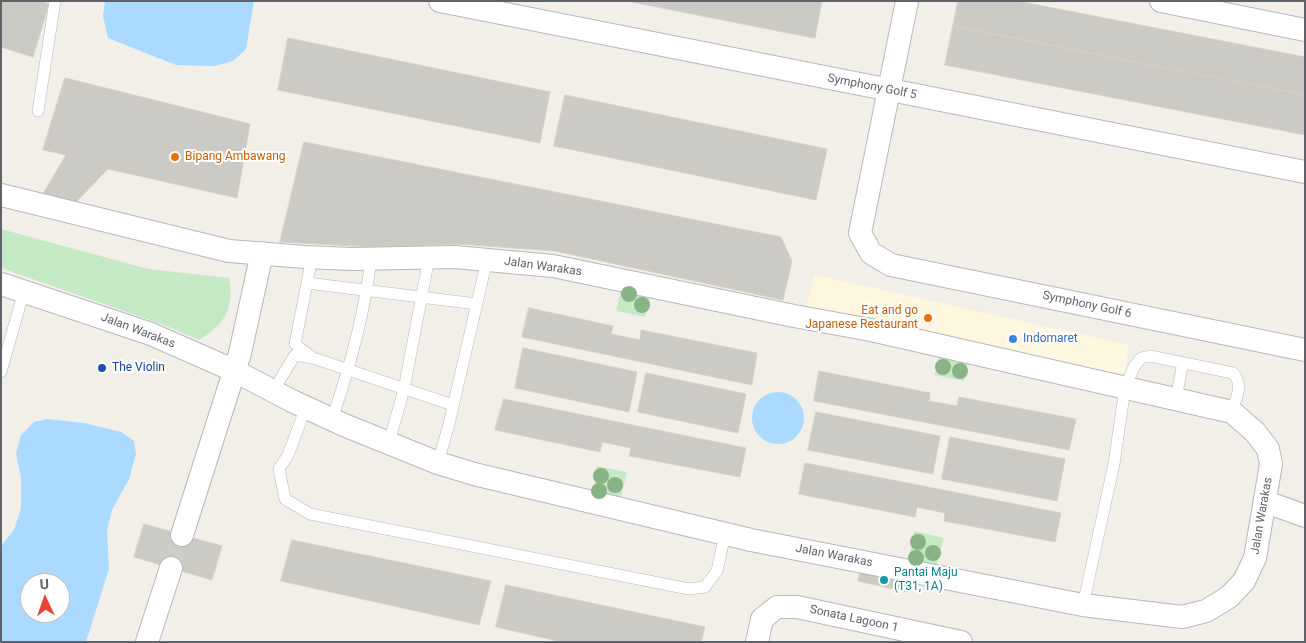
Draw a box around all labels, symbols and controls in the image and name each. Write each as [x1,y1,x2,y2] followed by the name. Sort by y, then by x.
[826,71,918,103] street label: Symphony Golf 5
[185,150,286,164] place label: Bipang Ambawang
[169,151,181,163] marker: Bipang Ambawang
[503,254,583,280] street label: Jalan Warakas
[1041,289,1133,321] street label: Symphony Golf 6
[805,304,918,332] place label: Eat and go Japanese Restaurant
[99,310,177,352] street label: Jalan Warakas
[922,312,934,324] marker: Eat and go Japanese Restaurant
[1023,332,1078,346] place label: Indomaret
[1007,333,1019,345] marker: Indomaret
[112,361,165,375] place label: The Violin
[96,362,108,374] marker: The Violin
[1248,476,1276,556] street label: Jalan Warakas
[794,541,874,571] street label: Jalan Warakas
[894,566,957,594] place label: Pantai Maju (T31, 1A)
[20,573,70,623] north arrow
[878,574,890,586] marker: Pantai Maju (T31, 1A)
[39,576,49,592] text: U
[808,603,900,635] street label: Sonata Lagoon 1

